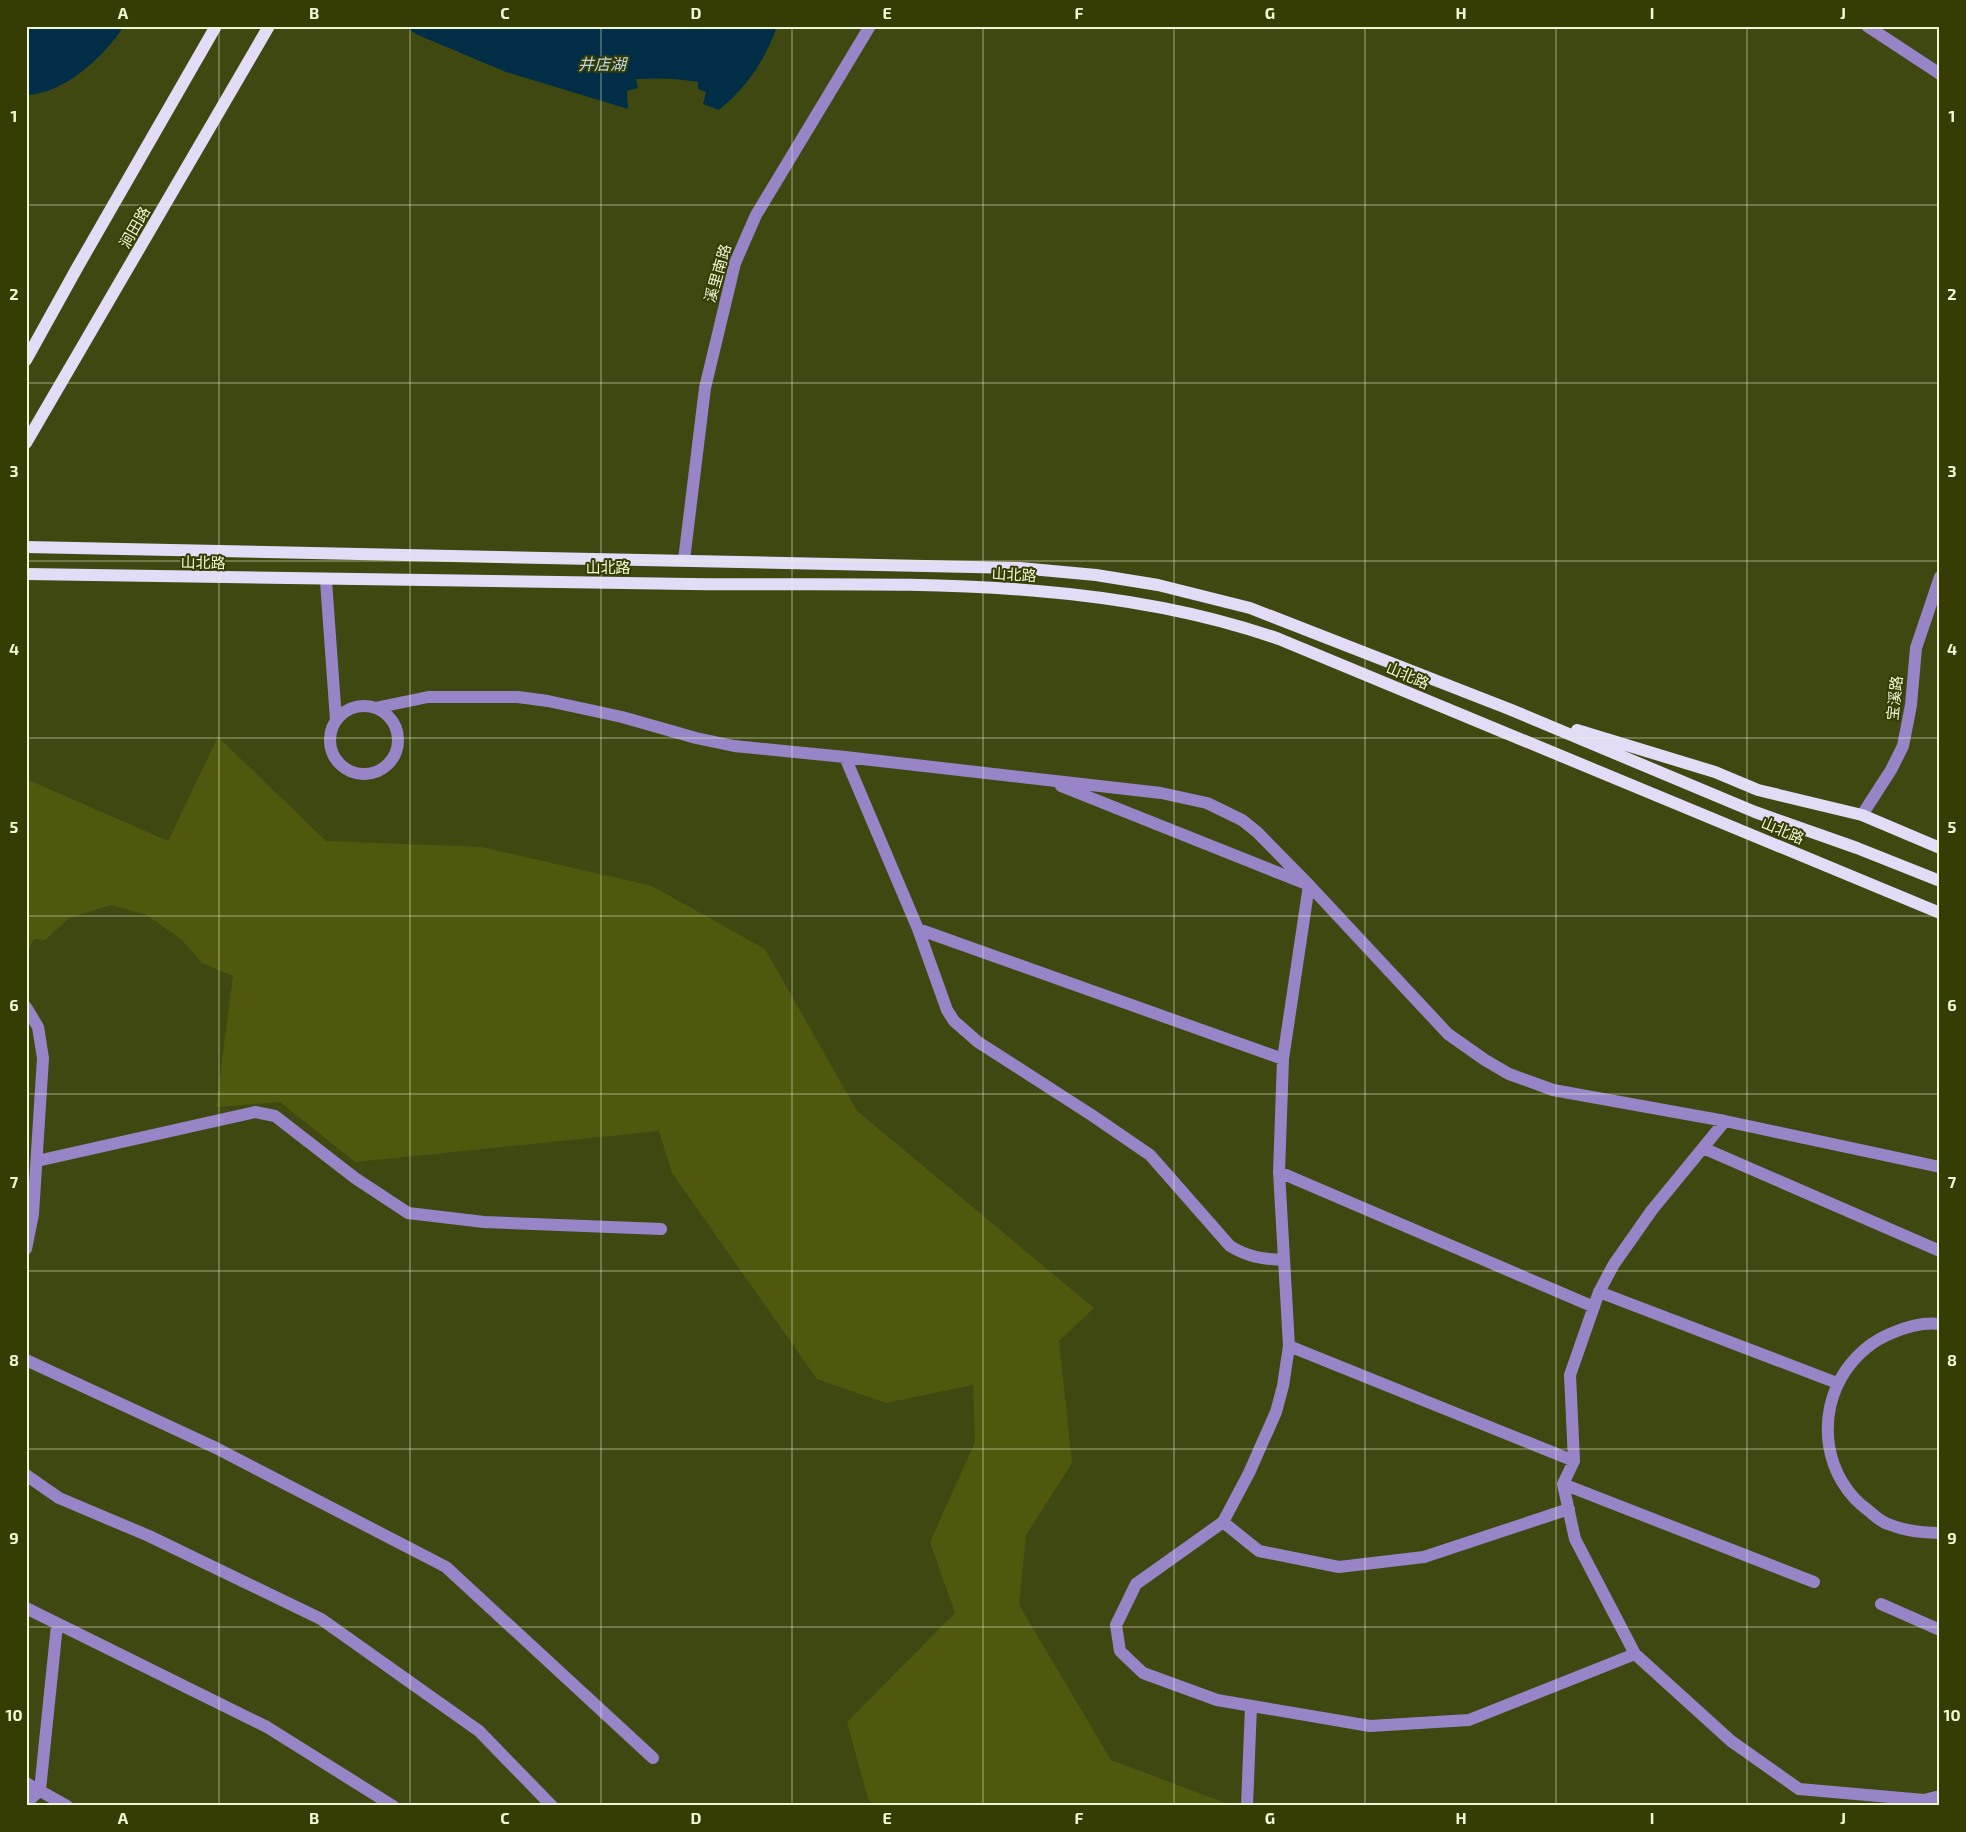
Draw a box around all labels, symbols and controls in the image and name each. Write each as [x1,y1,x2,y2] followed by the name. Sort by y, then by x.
[118,3,129,22] text: A
[309,3,319,22] text: B
[500,3,510,22] text: C
[691,3,702,22] text: D
[882,3,892,22] text: E
[1075,3,1084,22] text: F
[1265,3,1275,22] text: G
[1455,3,1467,22] text: H
[1650,3,1654,22] text: I
[1840,3,1846,22] text: J
[578,54,629,73] water label: 井店湖
[11,106,17,125] text: 1
[1949,106,1955,125] text: 1
[115,203,153,251] street label: 涧田路
[700,242,734,304] street label: 溪里南路
[9,284,19,303] text: 2
[1947,284,1957,303] text: 2
[9,461,19,480] text: 3
[1947,461,1957,480] text: 3
[180,553,226,571] street label: 山北路
[585,558,631,576] street label: 山北路
[991,564,1037,584] street label: 山北路
[9,639,19,658] text: 4
[1947,639,1957,658] text: 4
[1384,658,1432,692] street label: 山北路
[1883,675,1905,721] street label: 宝溪路
[1759,813,1807,847] street label: 山北路
[10,817,19,836] text: 5
[1948,817,1957,836] text: 5
[9,995,19,1014] text: 6
[1947,995,1957,1014] text: 6
[10,1172,19,1191] text: 7
[1948,1172,1957,1191] text: 7
[9,1350,19,1369] text: 8
[1947,1350,1957,1369] text: 8
[9,1528,19,1547] text: 9
[1947,1528,1957,1547] text: 9
[5,1705,23,1724] text: 10
[1943,1705,1961,1724] text: 10
[118,1808,129,1827] text: A
[309,1808,319,1827] text: B
[500,1808,510,1827] text: C
[691,1808,702,1827] text: D
[882,1808,892,1827] text: E
[1075,1808,1084,1827] text: F
[1265,1808,1275,1827] text: G
[1455,1808,1467,1827] text: H
[1650,1808,1654,1827] text: I
[1840,1808,1846,1827] text: J

